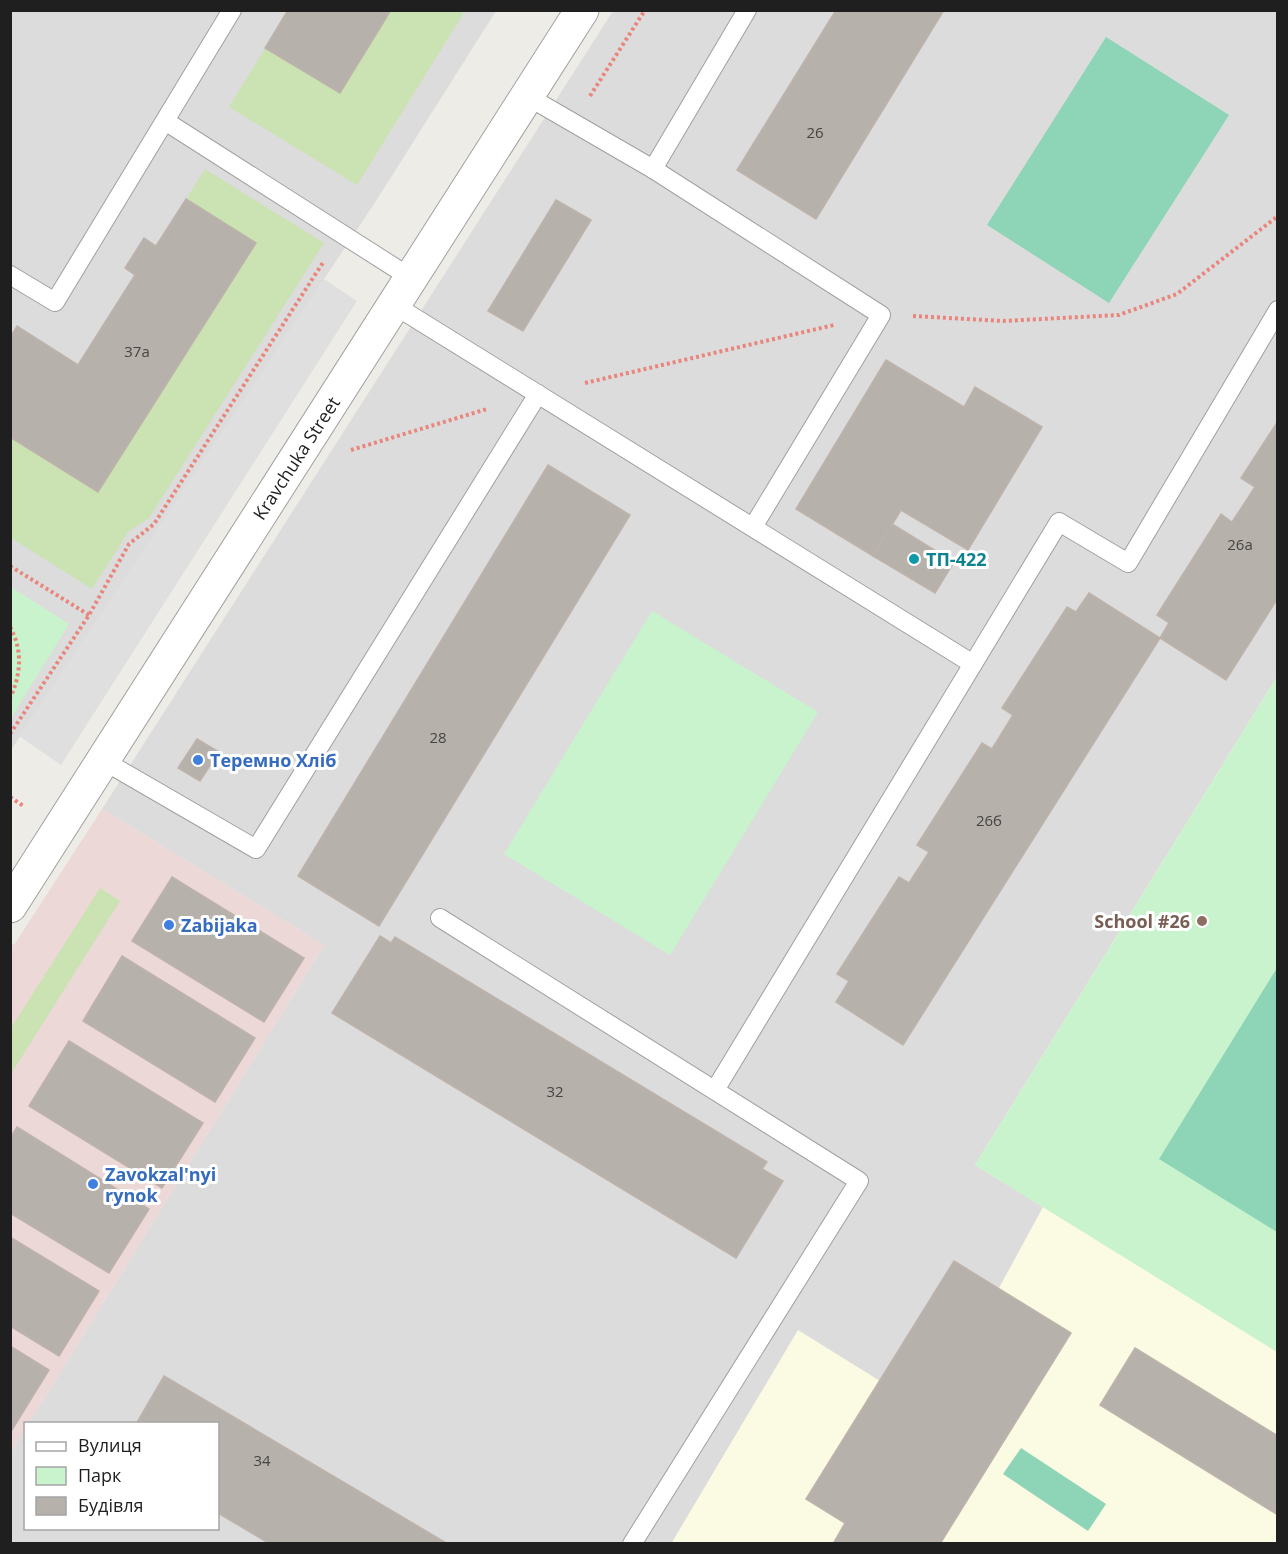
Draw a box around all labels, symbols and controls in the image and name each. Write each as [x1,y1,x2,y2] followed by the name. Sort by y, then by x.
[806,122,824,142] house number: 26
[124,341,150,361] house number: 37а
[247,392,345,524] street label: Kravchuka Street
[1227,534,1253,554] house number: 26а
[926,547,987,571] place label: ТП-422
[907,552,921,566] marker: ТП-422
[429,727,447,747] house number: 28
[210,748,336,772] place label: Теремно Хліб
[191,753,205,767] marker: Теремно Хліб
[976,810,1002,830] house number: 26б
[1094,909,1190,933] place label: School #26
[181,913,258,937] place label: Zabijaka
[1195,914,1209,928] marker: School #26
[162,918,176,932] marker: Zabijaka
[546,1081,564,1101] house number: 32
[105,1162,216,1207] place label: Zavokzal'nyi rynok
[86,1177,100,1191] marker: Zavokzal'nyi rynok
[24,1422,219,1530] legend
[78,1433,142,1457] text: Вулиця
[253,1450,271,1470] house number: 34
[78,1463,122,1487] text: Парк
[78,1493,144,1517] text: Будівля

